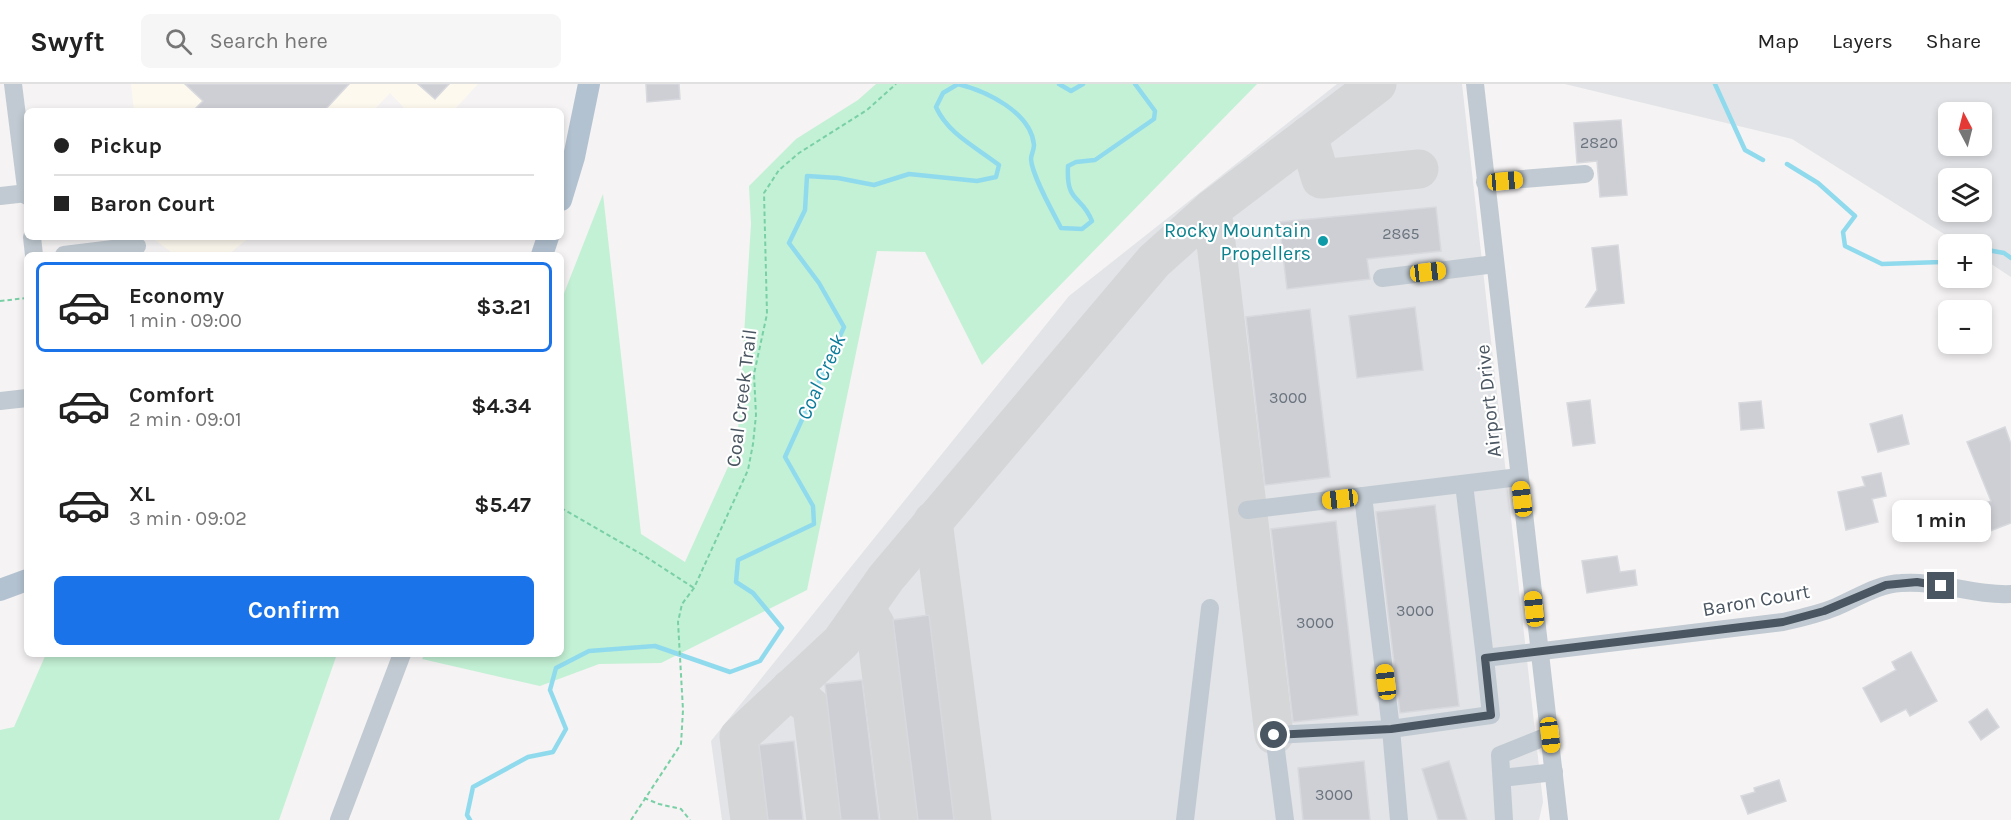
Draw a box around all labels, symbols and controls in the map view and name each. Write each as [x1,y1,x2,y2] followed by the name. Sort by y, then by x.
[141,14,561,68] search box
[30,25,105,58] text: Swyft
[162,25,195,58] icon: search
[210,28,328,54] text: Search here
[1757,29,1799,53] text: Map
[1832,29,1893,53] text: Layers
[1926,29,1981,53] text: Share
[1938,102,1992,156] north arrow
[1938,102,1992,354] map controls
[90,133,162,159] text: Pickup
[1580,133,1618,152] house number: 2820
[1938,168,1992,222] button: layers
[1486,170,1524,192] car
[90,191,215,217] text: Baron Court
[1164,219,1311,265] place label: Rocky Mountain Propellers
[1382,224,1420,243] house number: 2865
[1316,234,1330,248] marker: Rocky Mountain Propellers
[1938,234,1992,288] button: +
[1409,261,1447,283] car
[57,280,111,334] icon: car
[129,283,224,309] text: Economy
[476,294,531,320] text: $3.21
[1938,300,1992,354] button: −
[129,309,242,332] text: 1 min · 09:00
[722,328,761,468] street label: Coal Creek Trail
[791,330,851,424] water label: Coal Creek
[1471,343,1506,459] street label: Airport Drive
[57,379,111,433] icon: car
[129,382,214,408] text: Comfort
[1269,388,1307,407] house number: 3000
[471,393,531,419] text: $4.34
[129,408,242,431] text: 2 min · 09:01
[57,478,111,532] icon: car
[1511,480,1533,518] car
[129,481,155,507] text: XL
[1321,488,1359,510] car
[474,492,531,518] text: $5.47
[1892,499,1990,541] callout: 1 min
[129,507,247,530] text: 3 min · 09:02
[1916,509,1967,532] text: 1 min
[1927,572,1954,599] route end
[54,576,534,645] button: Confirm
[1701,580,1812,621] street label: Baron Court
[1523,590,1545,628] car
[1396,601,1434,620] house number: 3000
[1296,613,1334,632] house number: 3000
[1375,663,1397,701] car
[1539,716,1561,754] car
[1260,721,1287,748] route start
[1315,785,1353,804] house number: 3000

